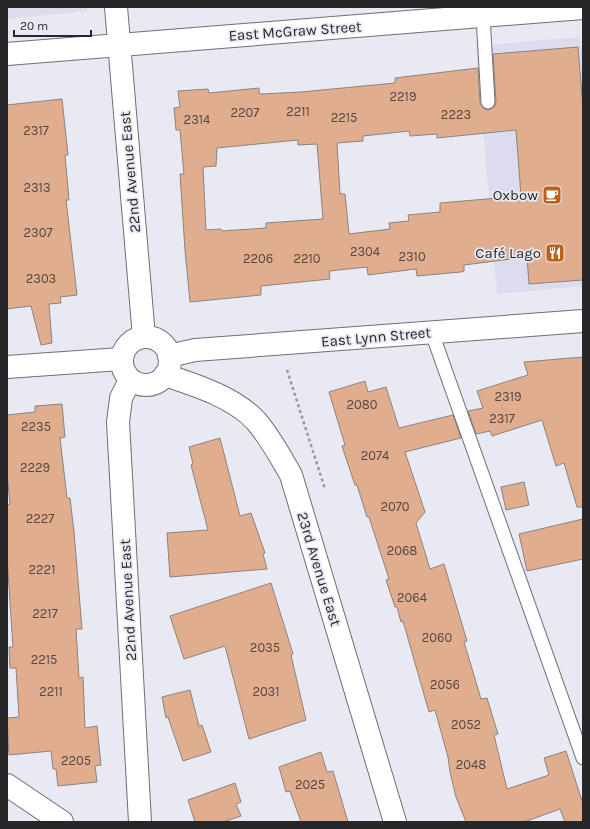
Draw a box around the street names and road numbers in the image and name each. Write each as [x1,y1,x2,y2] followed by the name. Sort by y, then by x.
[228,17,362,45] street label: East McGraw Street
[116,110,144,234] street label: 22nd Avenue East
[320,323,432,351] street label: East Lynn Street
[293,510,345,629] street label: 23rd Avenue East
[116,538,140,661] street label: 22nd Avenue East

